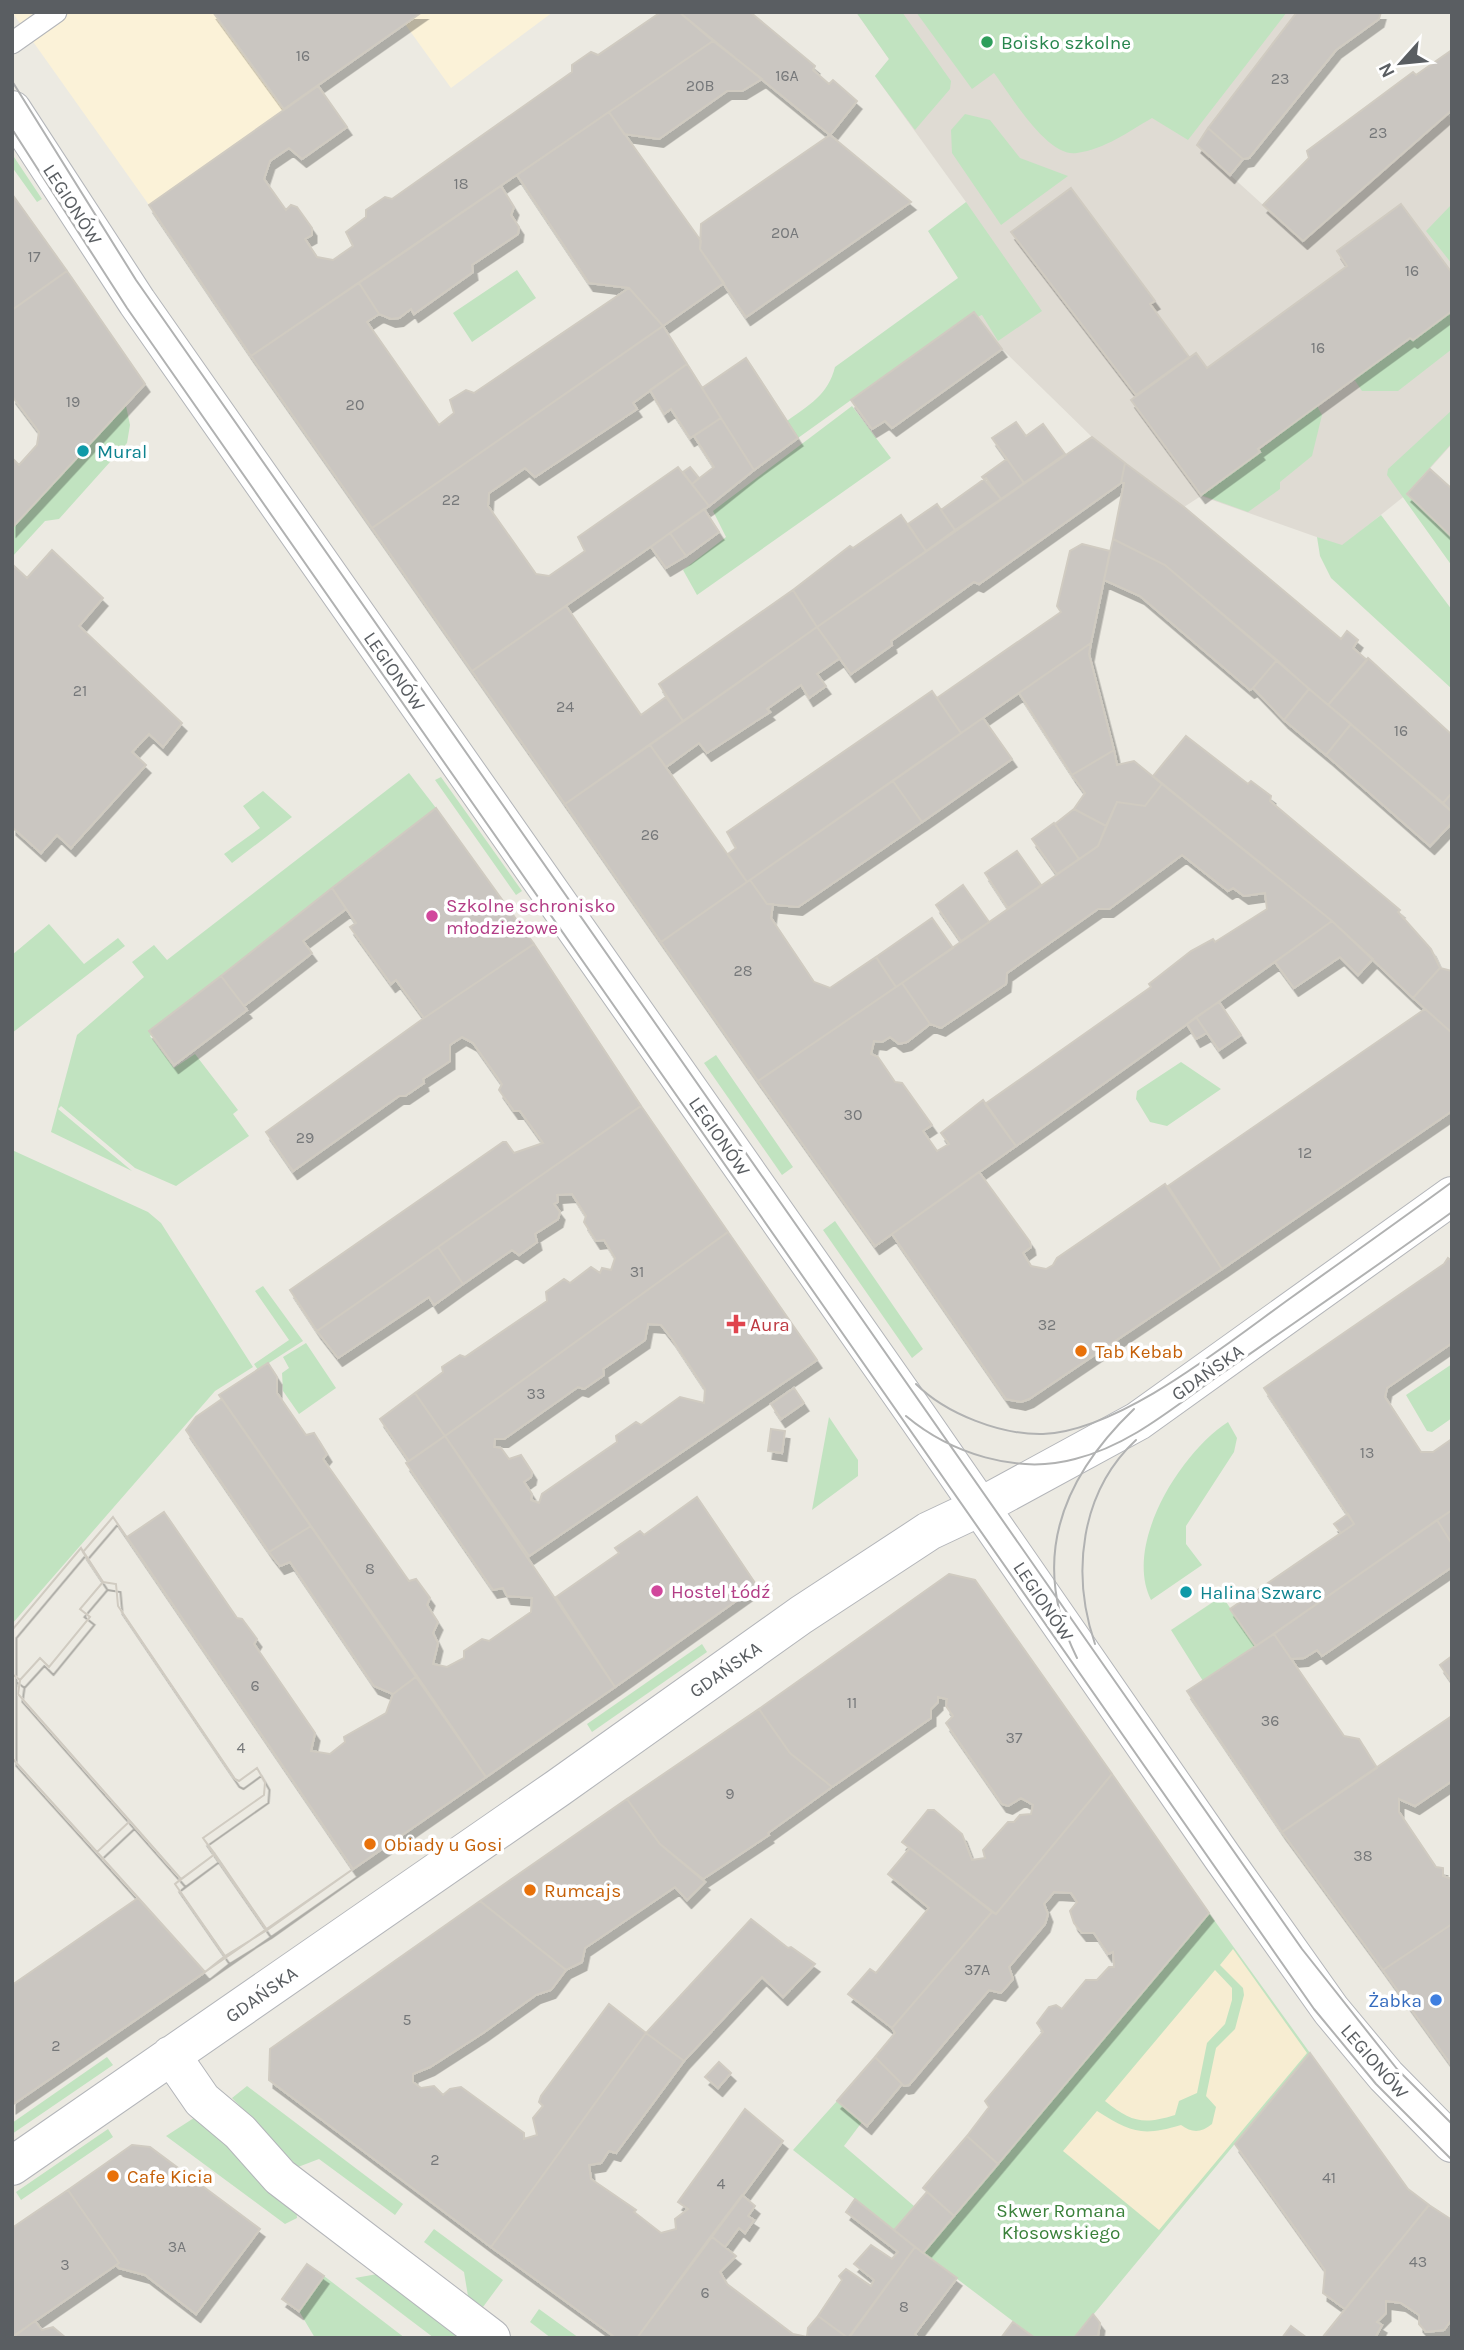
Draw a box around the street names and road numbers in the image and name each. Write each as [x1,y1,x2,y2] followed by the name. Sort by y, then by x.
[38,160,107,249] street label: LEGIONÓW
[359,627,430,715] street label: LEGIONÓW
[684,1092,755,1180] street label: LEGIONÓW
[1167,1339,1248,1406] street label: GDAŃSKA
[1008,1557,1079,1646] street label: LEGIONÓW
[685,1636,766,1703] street label: GDAŃSKA
[221,1961,302,2028] street label: GDAŃSKA
[1336,2019,1413,2103] street label: LEGIONÓW

